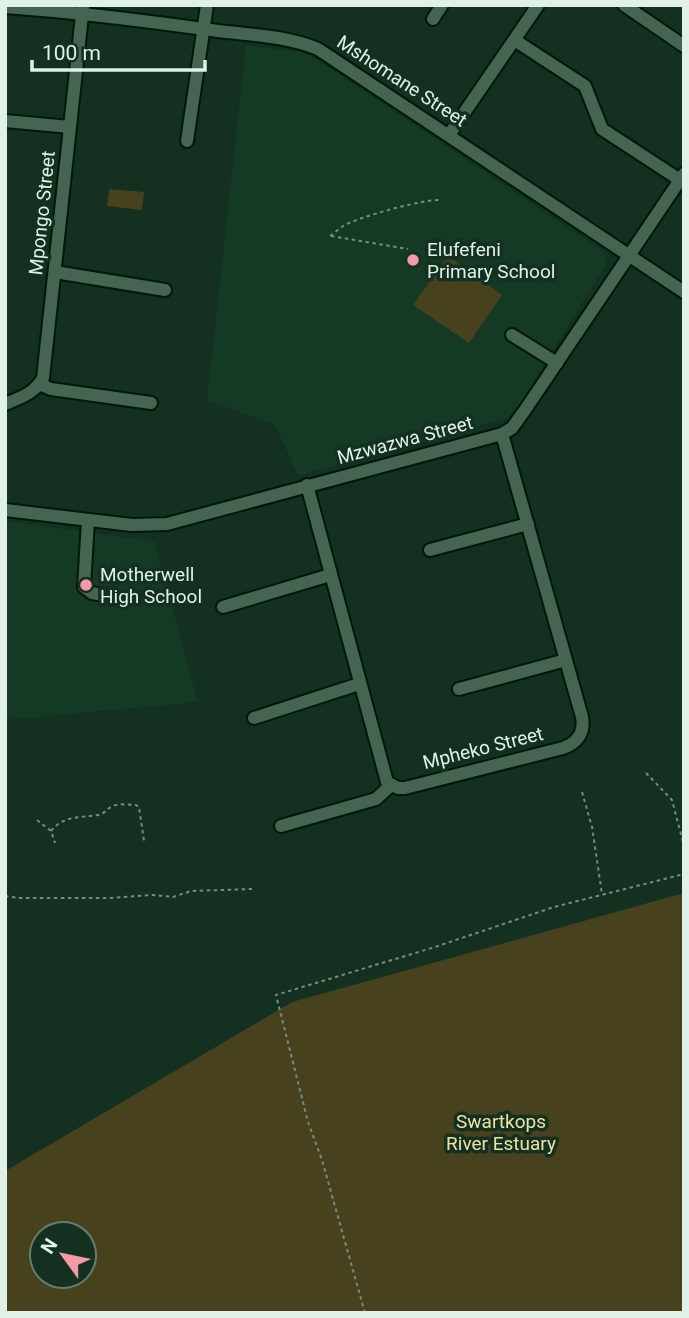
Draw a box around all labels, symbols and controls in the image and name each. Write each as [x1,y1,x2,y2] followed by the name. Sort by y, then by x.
[32,28,205,72] scale bar
[333,30,471,132] street label: Mshomane Street
[42,41,101,65] text: 100 m
[24,150,60,276] street label: Mpongo Street
[427,238,555,283] place label: Elufefeni Primary School
[405,252,421,268] marker: Elufefeni Primary School
[335,411,475,469] street label: Mzwazwa Street
[100,563,202,608] place label: Motherwell High School
[78,577,94,593] marker: Motherwell High School
[420,722,546,774] street label: Mpheko Street
[446,1110,556,1155] park label: Swartkops River Estuary
[28,1220,98,1290] north arrow
[36,1234,62,1258] text: N

